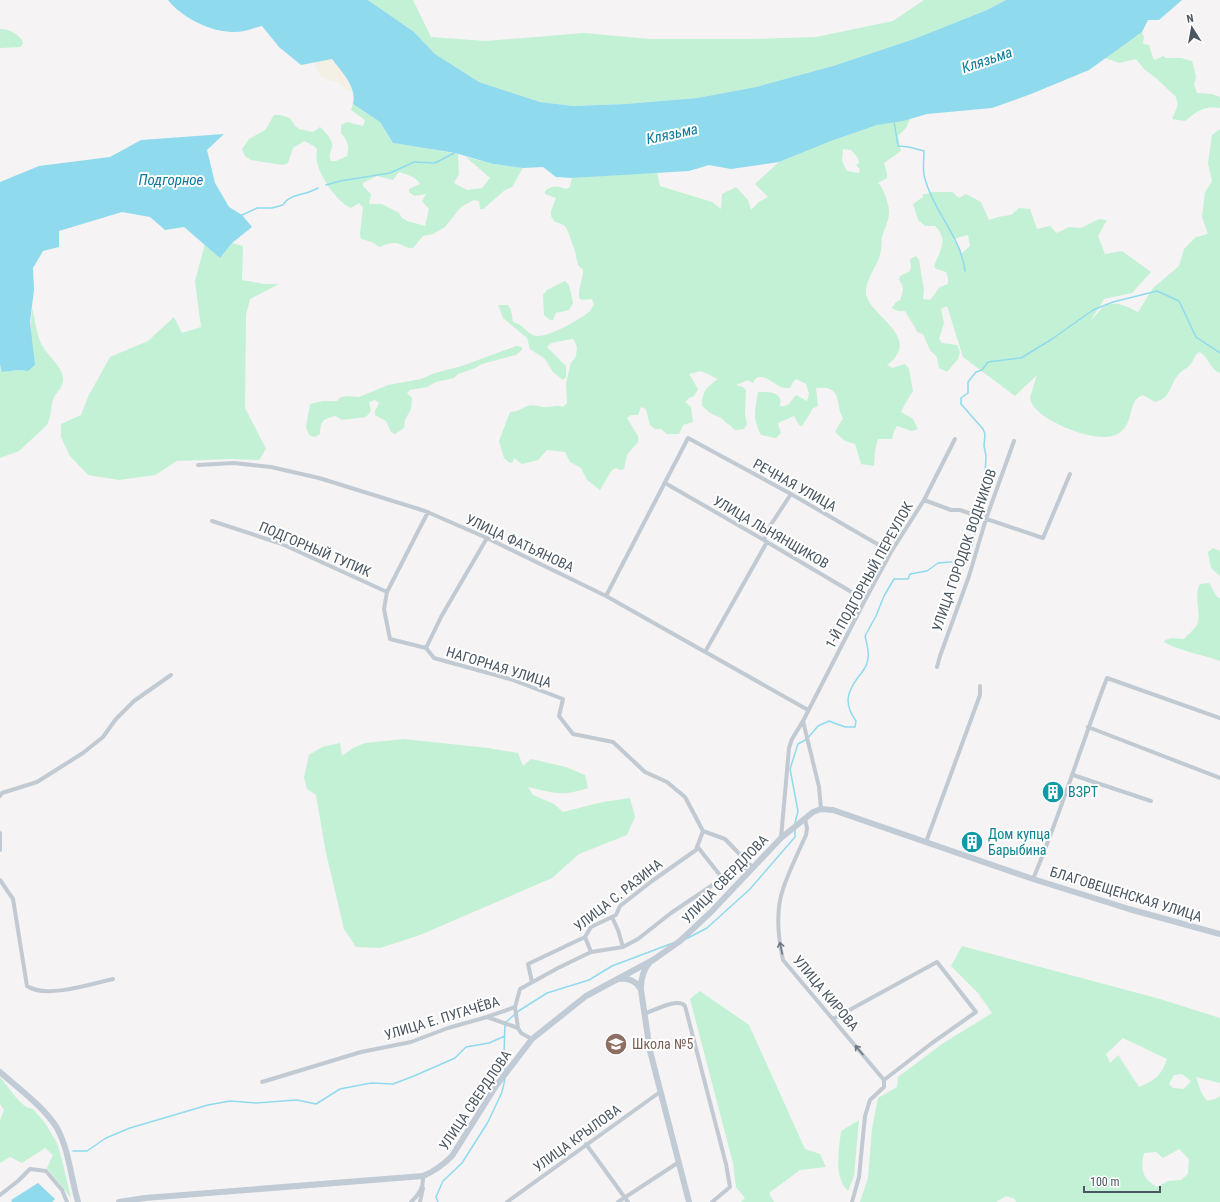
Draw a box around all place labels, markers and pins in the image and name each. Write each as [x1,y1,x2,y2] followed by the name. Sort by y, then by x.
[1040,779,1066,805] building icon: ВЗРТ
[1068,784,1098,800] place label: ВЗРТ
[988,826,1050,858] place label: Дом купца Барыбина
[959,829,985,855] building icon: Дом купца Барыбина
[603,1031,629,1057] school or university icon: Школа №5
[632,1036,693,1052] place label: Школа №5

